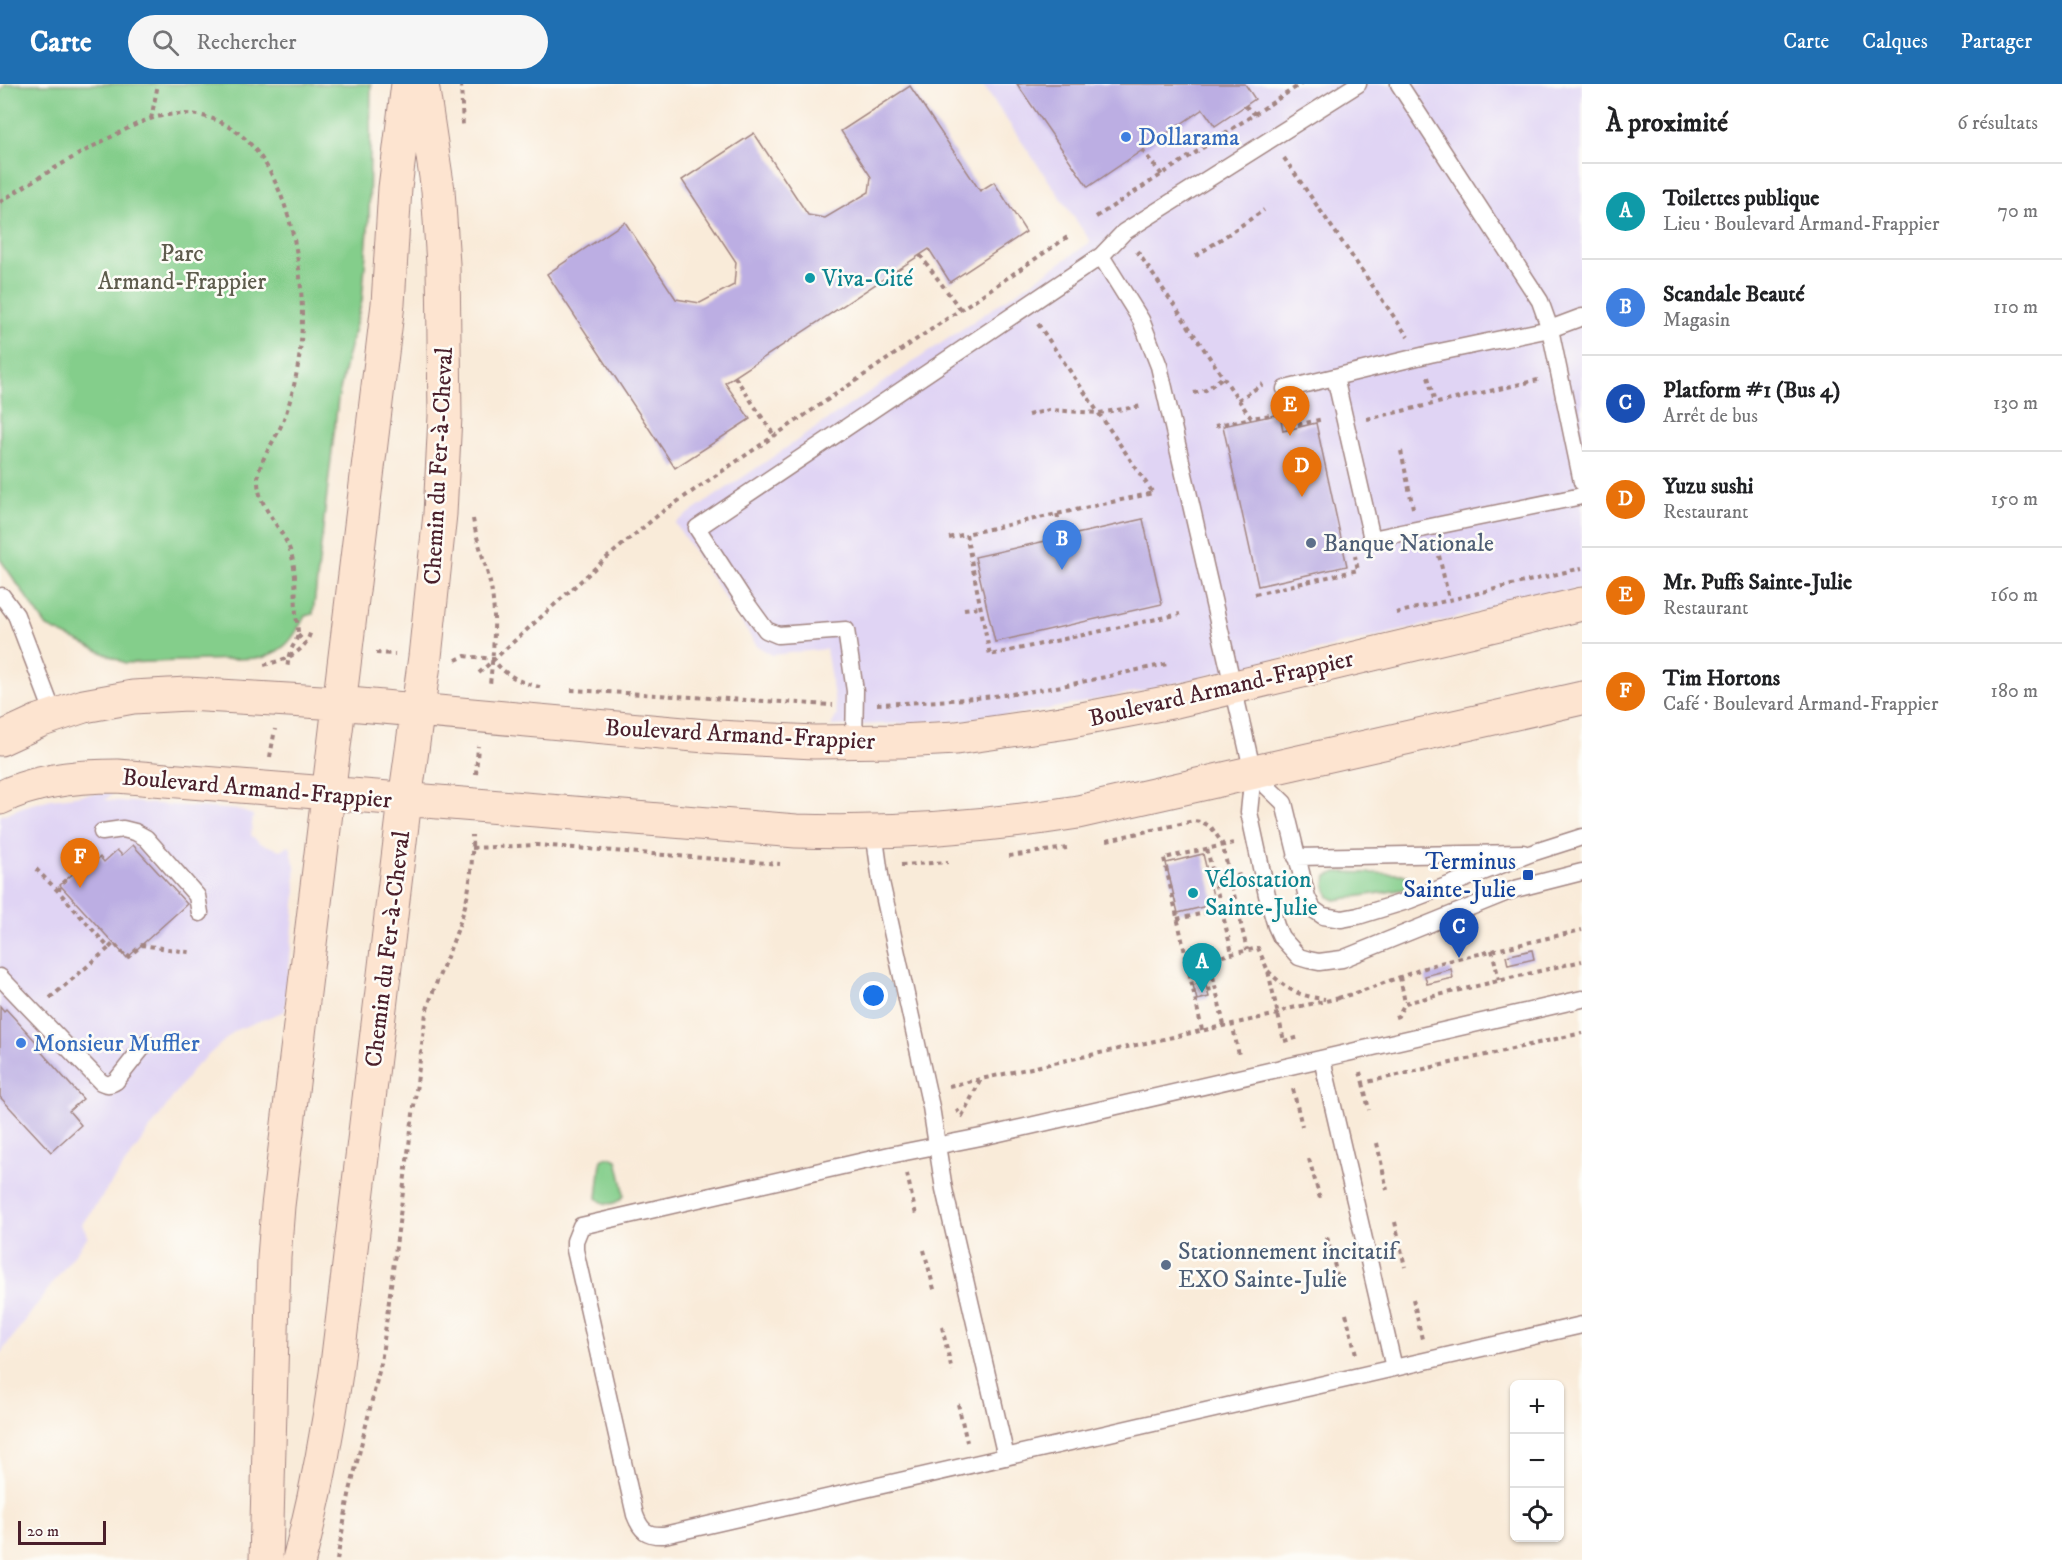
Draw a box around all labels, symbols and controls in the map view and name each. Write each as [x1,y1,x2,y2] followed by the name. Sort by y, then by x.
[128,15,548,69] search box
[30,25,92,60] text: Carte
[149,26,182,59] icon: search
[197,29,297,56] text: Rechercher
[1783,29,1829,55] text: Carte
[1862,29,1928,55] text: Calques
[1961,29,2032,55] text: Partager
[1606,107,1728,140] text: À proximité
[1957,111,2038,136] text: 6 résultats
[1138,123,1240,153] place label: Dollarama
[1119,130,1133,144] marker: Dollarama
[1663,185,1819,212] text: Toilettes publique
[1619,199,1632,224] text: A
[1997,199,2038,224] text: 70 m
[1663,212,1939,237] text: Lieu · Boulevard Armand-Frappier
[98,239,266,297] park label: Parc Armand-Frappier
[821,264,913,294] place label: Viva-Cité
[803,271,817,285] marker: Viva-Cité
[1663,281,1805,308] text: Scandale Beauté
[1619,295,1632,320] text: B
[1993,295,2038,320] text: 110 m
[1663,308,1730,333] text: Magasin
[418,346,460,586] street label: Chemin du Fer-à-Cheval
[1663,377,1840,404] text: Platform #1 (Bus 4)
[1270,386,1310,436] pin: E
[1619,391,1632,416] text: C
[1993,391,2038,416] text: 130 m
[1663,404,1758,429] text: Arrêt de bus
[1282,448,1322,497] pin: D
[1663,473,1754,500] text: Yuzu sushi
[1618,487,1633,512] text: D
[1991,487,2038,512] text: 150 m
[1663,500,1748,525] text: Restaurant
[1042,520,1082,570] pin: B
[1323,529,1494,559] place label: Banque Nationale
[1304,536,1318,550] marker: Banque Nationale
[1663,569,1852,596] text: Mr. Puffs Sainte-Julie
[1618,583,1633,608] text: E
[1990,583,2038,608] text: 160 m
[1663,596,1748,621] text: Restaurant
[1086,644,1357,734] street label: Boulevard Armand-Frappier
[1663,665,1780,692] text: Tim Hortons
[1619,679,1632,704] text: F
[1991,679,2038,704] text: 180 m
[1663,692,1938,717] text: Café · Boulevard Armand-Frappier
[604,713,876,757] street label: Boulevard Armand-Frappier
[121,762,393,816] street label: Boulevard Armand-Frappier
[359,828,417,1069] street label: Chemin du Fer-à-Cheval
[60,838,100,888] pin: F
[1403,847,1516,905] place label: Terminus Sainte-Julie
[1204,865,1318,923] place label: Vélostation Sainte-Julie
[1521,868,1535,882] marker: Terminus Sainte-Julie
[1186,886,1200,900] marker: Vélostation Sainte-Julie
[1440,908,1478,958] pin: C
[1182,944,1222,993] pin: A
[859,981,888,1010] your location
[33,1029,200,1059] place label: Monsieur Muffler
[14,1036,28,1050] marker: Monsieur Muffler
[1178,1237,1400,1295] place label: Stationnement incitatif EXO Sainte-Julie
[1159,1258,1173,1272] marker: Stationnement incitatif EXO Sainte-Julie
[1510,1380,1564,1542] map controls
[1510,1380,1564,1434] button: +
[1510,1434,1564,1488] button: −
[1510,1488,1564,1542] button: locate
[18,1518,106,1546] scale bar
[27,1521,59,1541] text: 20 m

